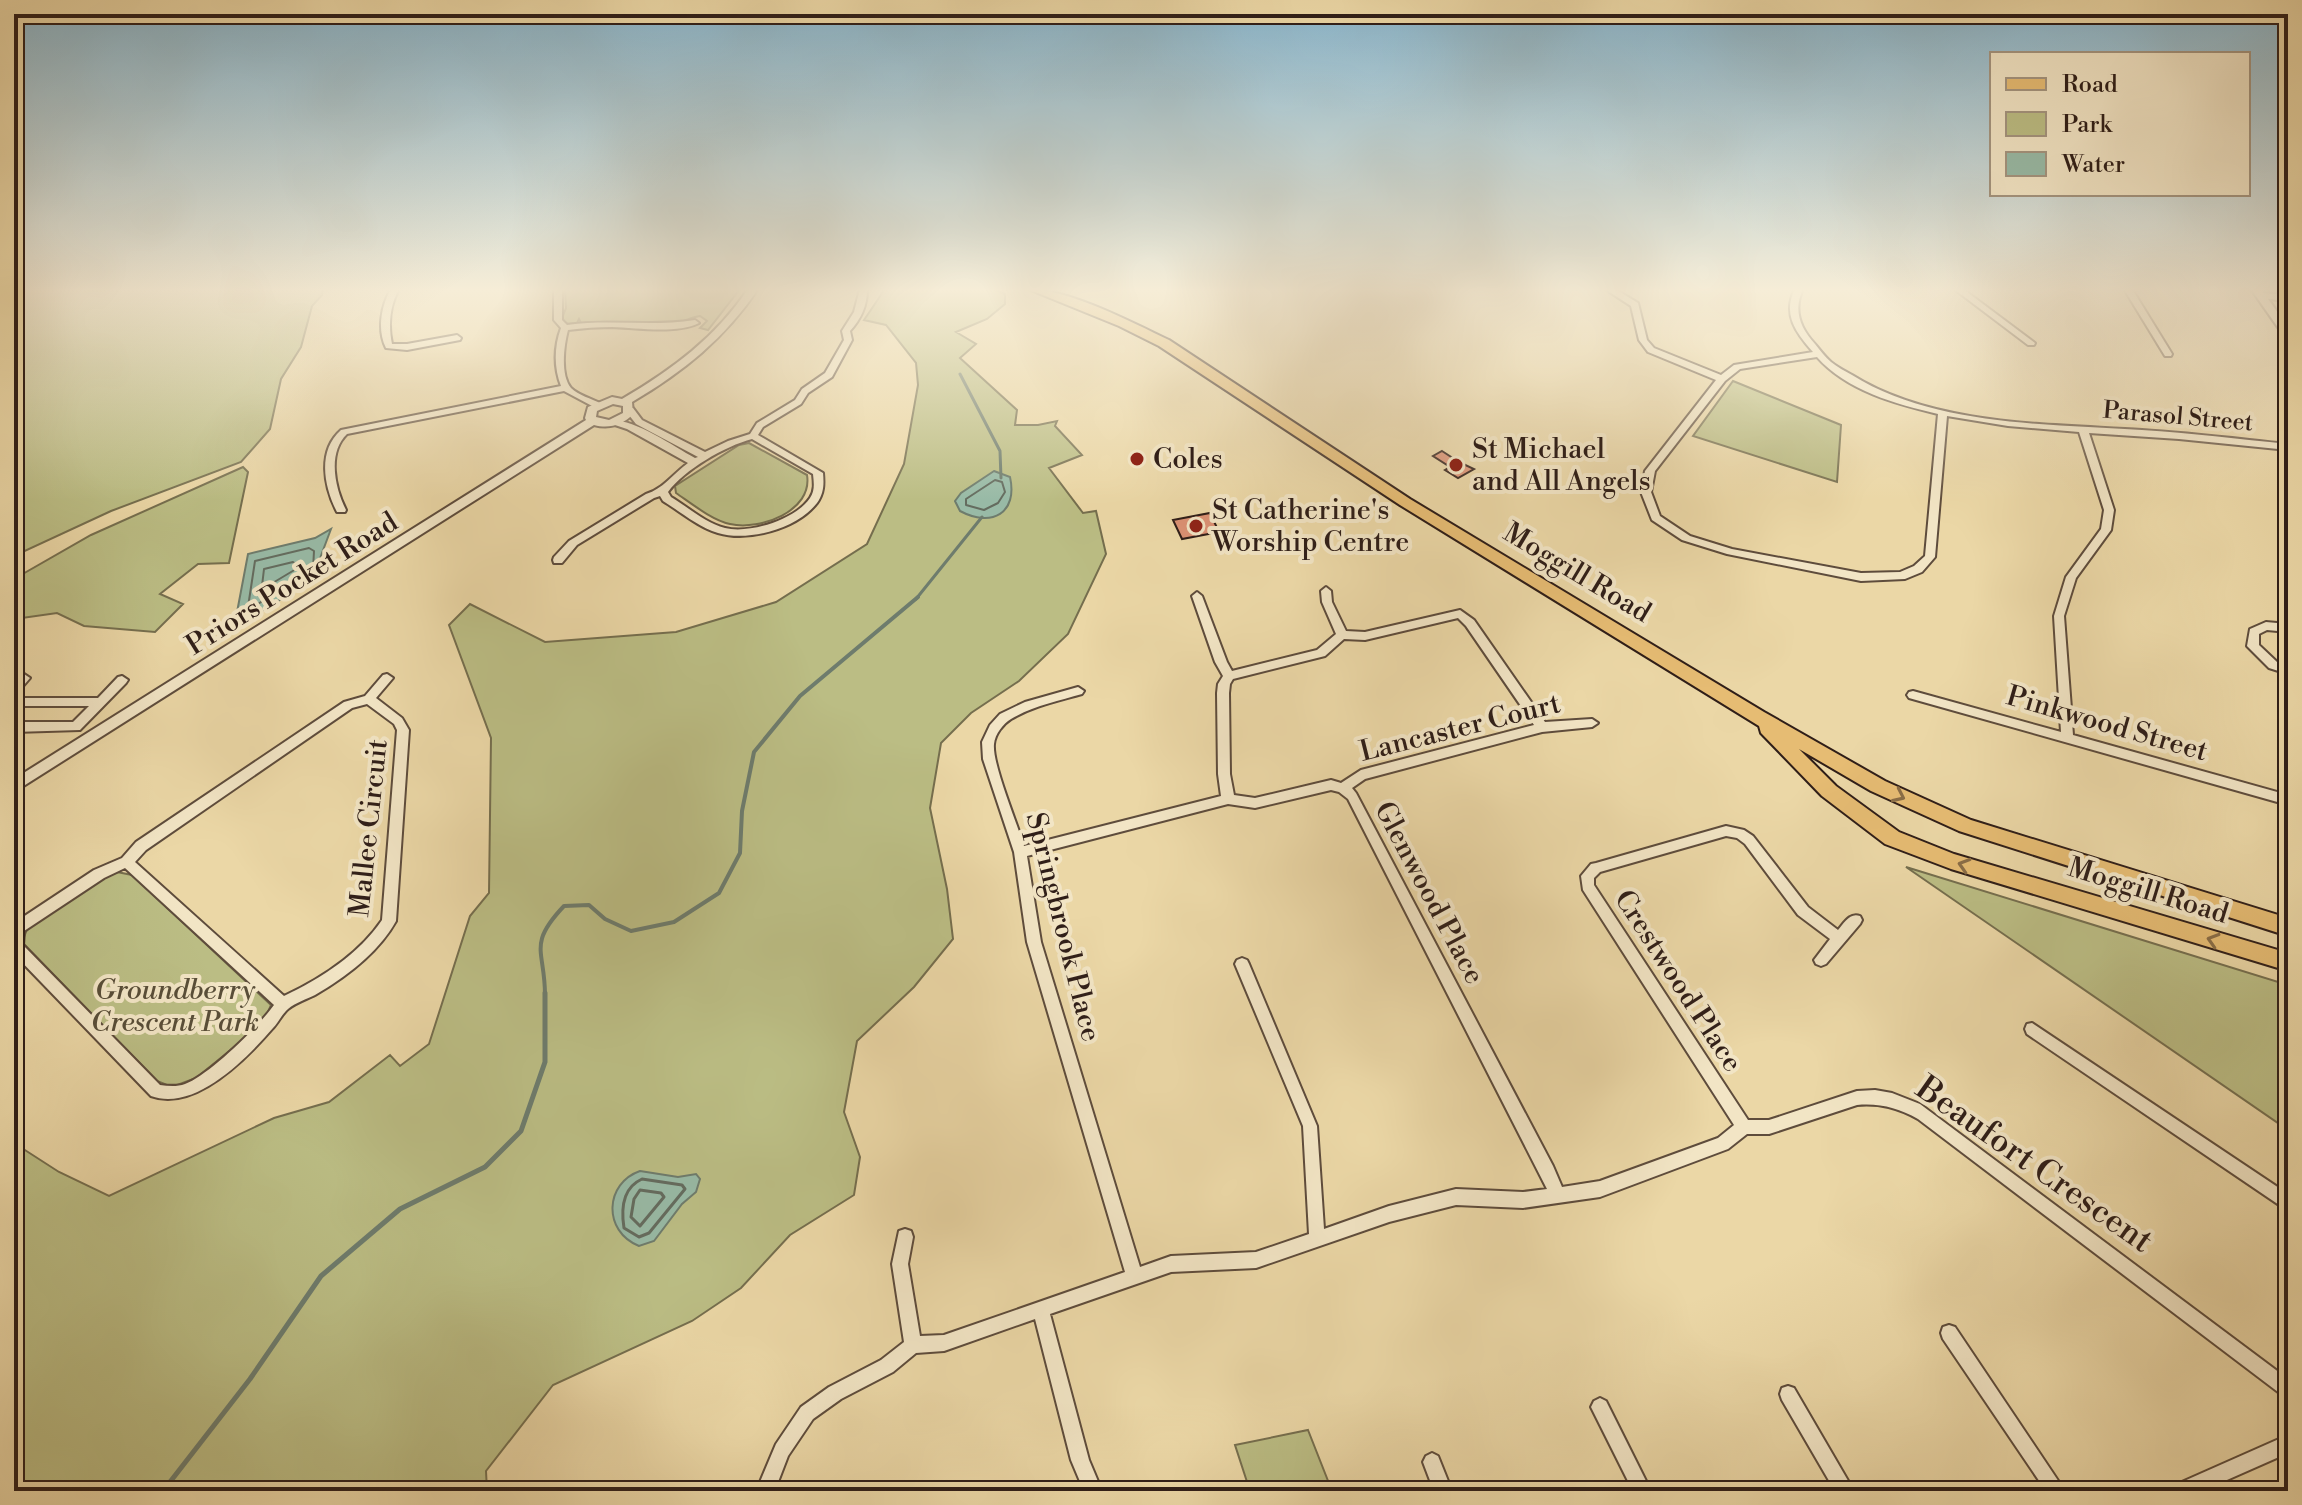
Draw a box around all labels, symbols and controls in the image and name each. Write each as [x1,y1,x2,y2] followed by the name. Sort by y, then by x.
[1990,52,2250,196] legend
[2062,70,2118,100] text: Road
[2062,110,2113,140] text: Park
[2061,150,2125,180] text: Water
[2101,395,2255,439] street label: Parasol Street
[1472,432,1651,499] place label: St Michael and All Angels
[1153,442,1223,477] place label: Coles
[1128,450,1146,468] marker: Coles
[1447,456,1465,474] marker: St Michael and All Angels
[1211,493,1409,560] place label: St Catherine's Worship Centre
[180,505,404,663] street label: Priors Pocket Road
[1497,515,1657,631] street label: Moggill Road
[1187,517,1205,535] marker: St Catherine's Worship Centre
[2002,679,2212,769] street label: Pinkwood Street
[1356,686,1564,770] street label: Lancaster Court
[342,737,396,919] street label: Mallee Circuit
[1891,786,1905,802] one-way arrow
[1366,796,1492,990] street label: Glenwood Place
[1018,809,1108,1045] street label: Springbrook Place
[2064,850,2233,932] street label: Moggill Road
[1958,858,1972,874] one-way arrow
[1606,884,1750,1078] street label: Crestwood Place
[2207,933,2221,949] one-way arrow
[91,973,259,1040] park label: Groundberry Crescent Park
[1907,1067,2161,1262] street label: Beaufort Crescent

